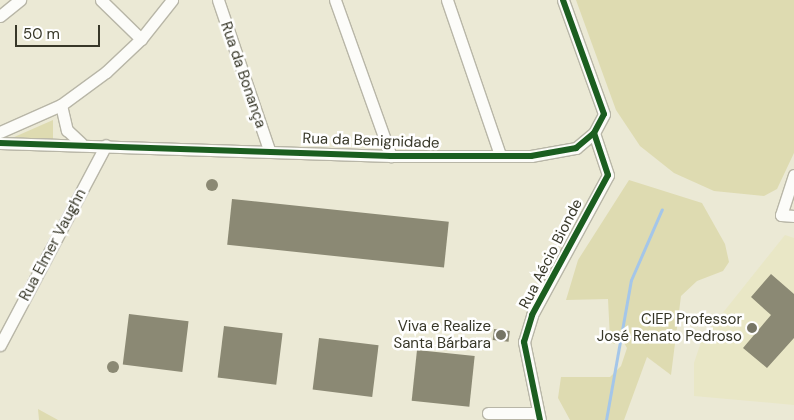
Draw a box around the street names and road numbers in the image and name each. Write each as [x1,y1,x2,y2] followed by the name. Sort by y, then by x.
[216,19,270,131] street label: Rua da Bonança
[302,130,440,152] street label: Rua da Benignidade
[16,186,90,304] street label: Rua Elmer Vaughn
[516,196,586,312] street label: Rua Aécio Bionde

